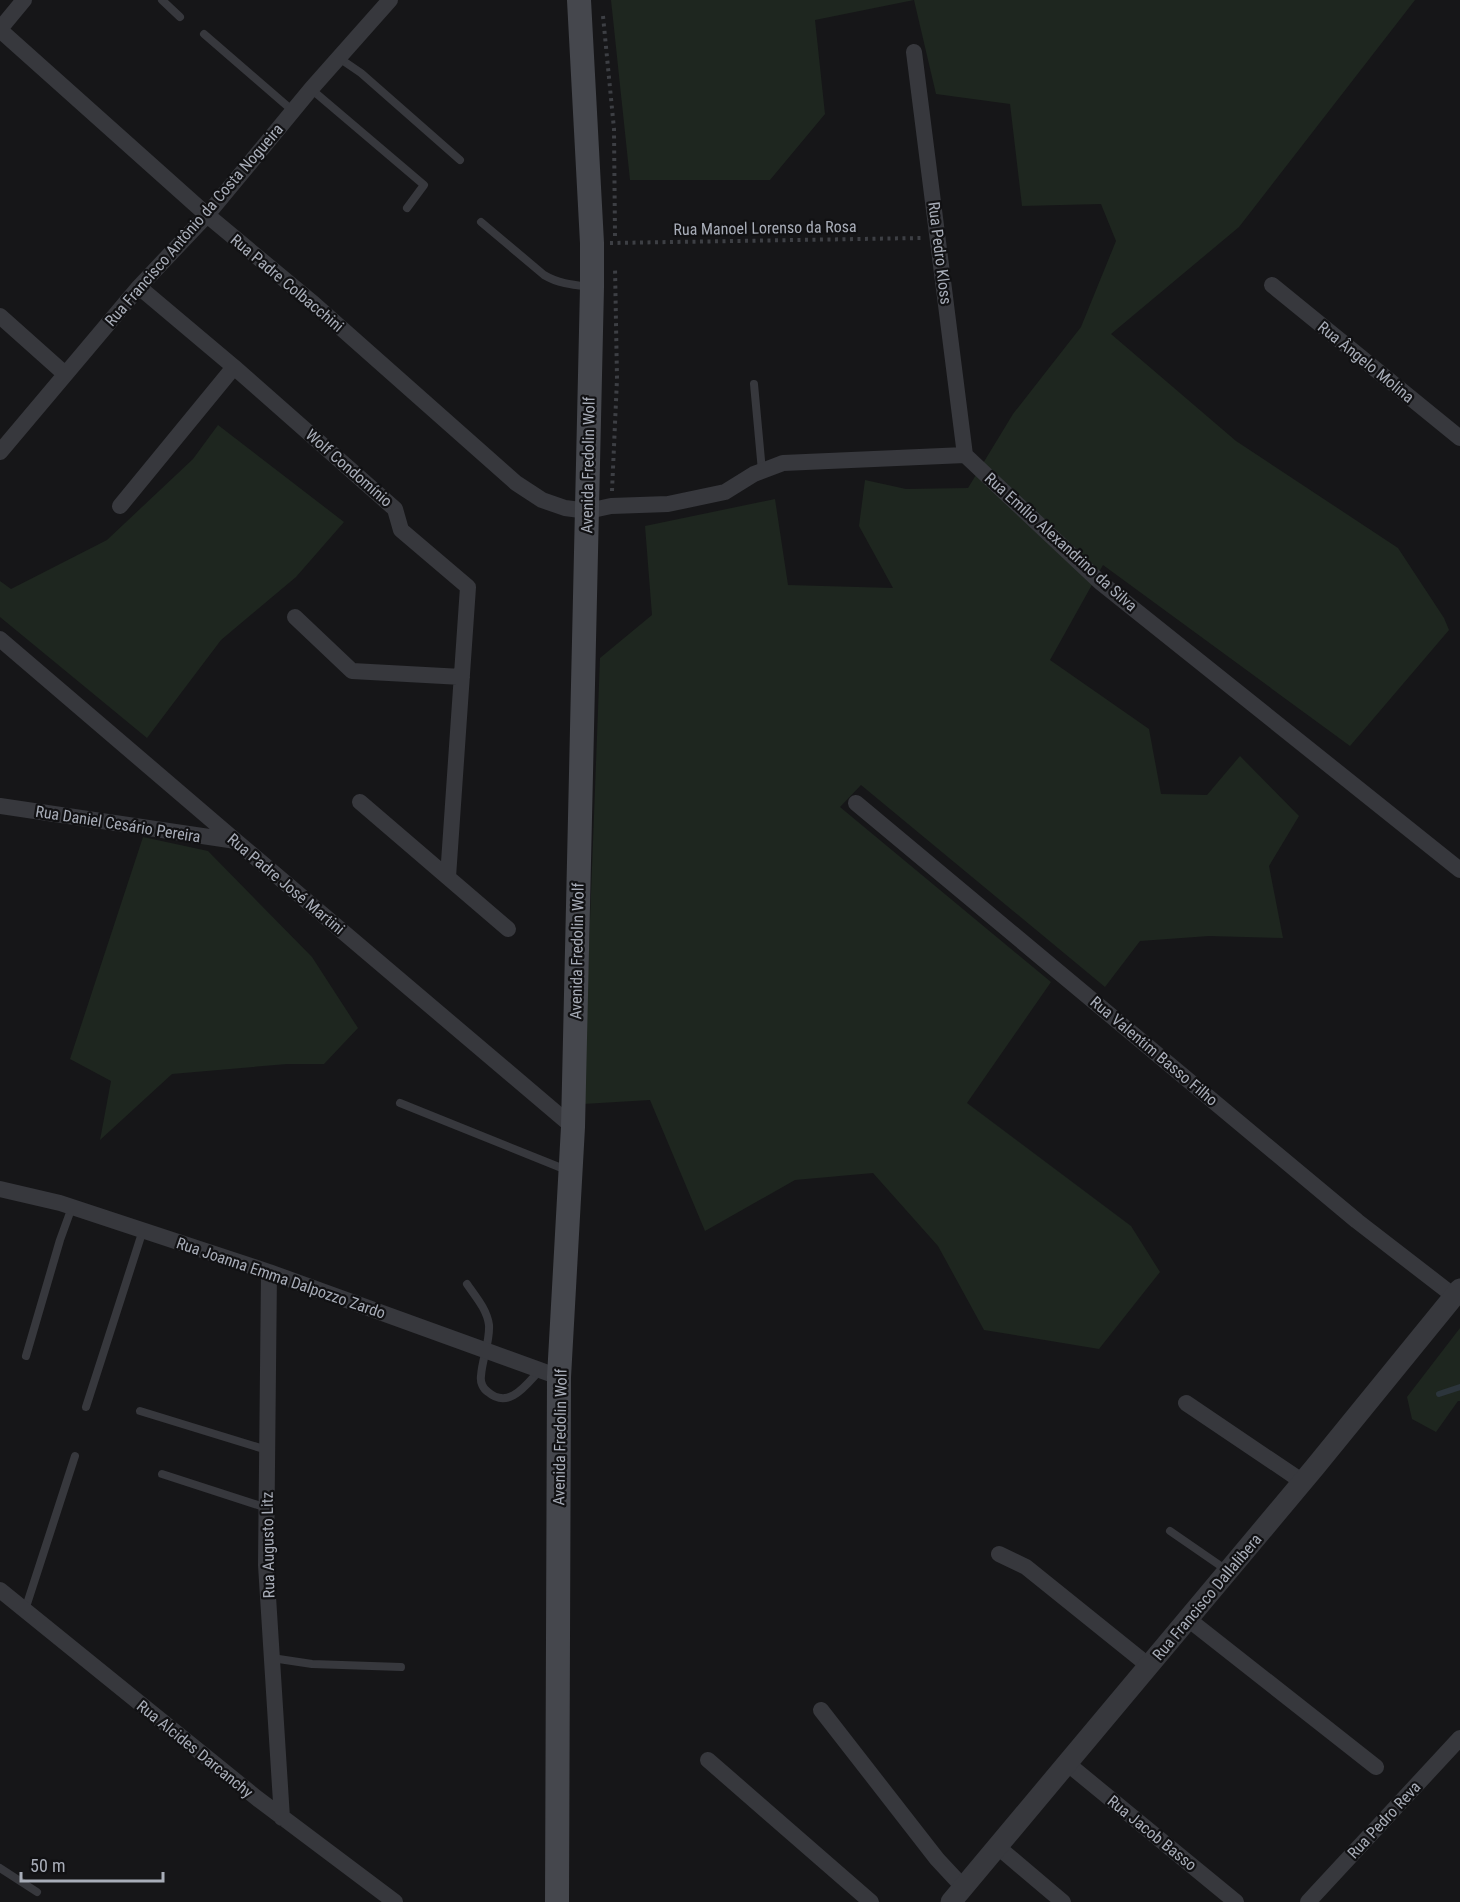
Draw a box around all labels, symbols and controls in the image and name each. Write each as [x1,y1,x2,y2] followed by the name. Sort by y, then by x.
[101,120,287,330] street label: Rua Francisco Antônio da Costa Nogueira
[924,201,956,305] street label: Rua Pedro Kloss
[673,217,857,239] street label: Rua Manoel Lorenso da Rosa
[227,230,347,336] street label: Rua Padre Colbacchini
[1314,317,1418,407] street label: Rua Ângelo Molina
[577,396,599,534] street label: Avenida Fredolin Wolf
[302,425,396,511] street label: Wolf Condomínio
[981,469,1141,615] street label: Rua Emílio Alexandrino da Silva
[34,802,202,846] street label: Rua Daniel Cesário Pereira
[224,830,348,938] street label: Rua Padre José Martini
[566,882,588,1020] street label: Avenida Fredolin Wolf
[1086,992,1222,1110] street label: Rua Valentim Basso Filho
[174,1233,388,1323] street label: Rua Joanna Emma Dalpozzo Zardo
[549,1368,571,1506] street label: Avenida Fredolin Wolf
[258,1491,278,1599] street label: Rua Augusto Litz
[1149,1530,1265,1664] street label: Rua Francisco Dallalibera
[133,1696,257,1802] street label: Rua Alcides Darcanchy
[1343,1778,1425,1862] street label: Rua Pedro Reva
[1104,1791,1200,1875] street label: Rua Jacob Basso
[21,1845,164,1883] scale bar
[30,1855,65,1876] text: 50 m

